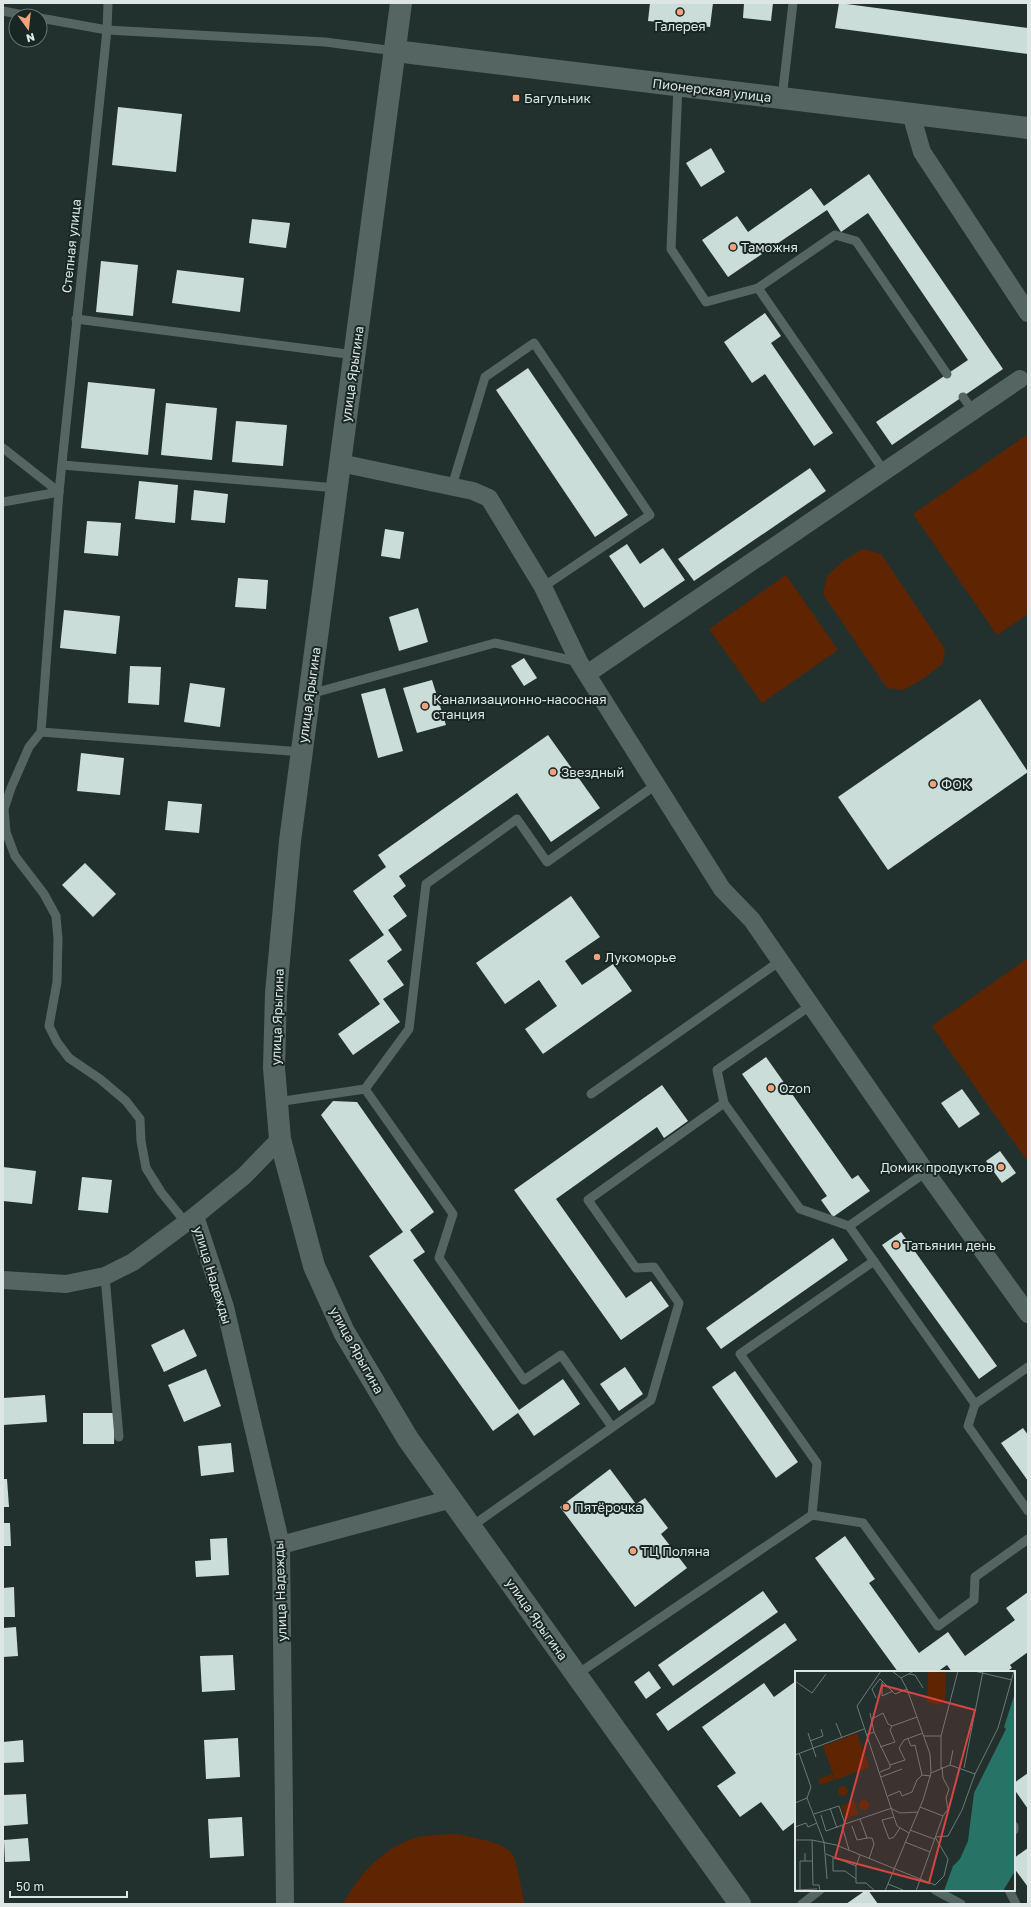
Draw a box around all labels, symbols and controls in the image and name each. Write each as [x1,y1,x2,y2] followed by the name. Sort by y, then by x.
[675,7,685,17] marker: Галерея
[8,8,48,48] north arrow
[654,18,706,34] place label: Галерея
[25,31,36,46] text: N
[652,75,772,105] street label: Пионерская улица
[524,90,592,106] place label: Багульник
[511,93,521,103] marker: Багульник
[58,198,84,294] street label: Степная улица
[741,239,798,255] place label: Таможня
[728,242,738,252] marker: Таможня
[337,325,367,423] street label: улица Ярыгина
[294,646,324,744] street label: улица Ярыгина
[433,691,607,722] place label: Канализационно-насосная станция
[420,701,430,711] marker: Канализационно-насосная станция
[561,764,624,780] place label: Звездный
[548,767,558,777] marker: Звездный
[941,776,971,792] place label: ФОК
[928,779,938,789] marker: ФОК
[605,949,676,965] place label: Лукоморье
[592,952,602,962] marker: Лукоморье
[267,968,287,1066] street label: улица Ярыгина
[779,1080,811,1096] place label: Ozon
[766,1083,776,1093] marker: Ozon
[880,1159,993,1175] place label: Домик продуктов
[996,1162,1006,1172] marker: Домик продуктов
[190,1224,236,1326] street label: улица Надежды
[904,1237,996,1253] place label: Татьянин день
[891,1240,901,1250] marker: Татьянин день
[327,1304,387,1396] street label: улица Ярыгина
[574,1499,643,1515] place label: Пятёрочка
[561,1502,571,1512] marker: Пятёрочка
[270,1540,290,1642] street label: улица Надежды
[641,1543,710,1559] place label: ТЦ Поляна
[628,1546,638,1556] marker: ТЦ Поляна
[503,1575,571,1663] street label: улица Ярыгина
[795,1671,1015,1891] inset map
[10,1873,127,1899] scale bar
[16,1879,44,1894] text: 50 m

